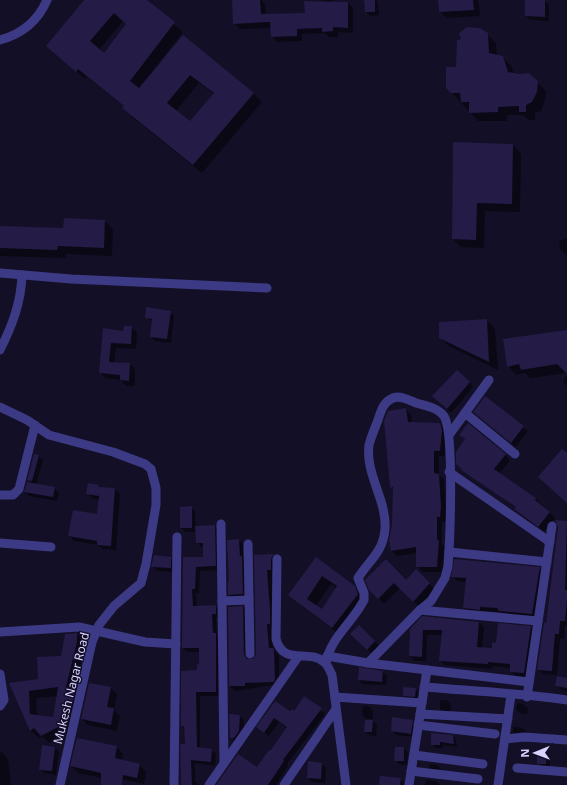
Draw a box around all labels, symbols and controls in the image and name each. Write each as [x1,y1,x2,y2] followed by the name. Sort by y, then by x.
[49,630,93,746] street label: Mukesh Nagar Road
[515,733,555,773] north arrow
[517,749,532,758] text: N

